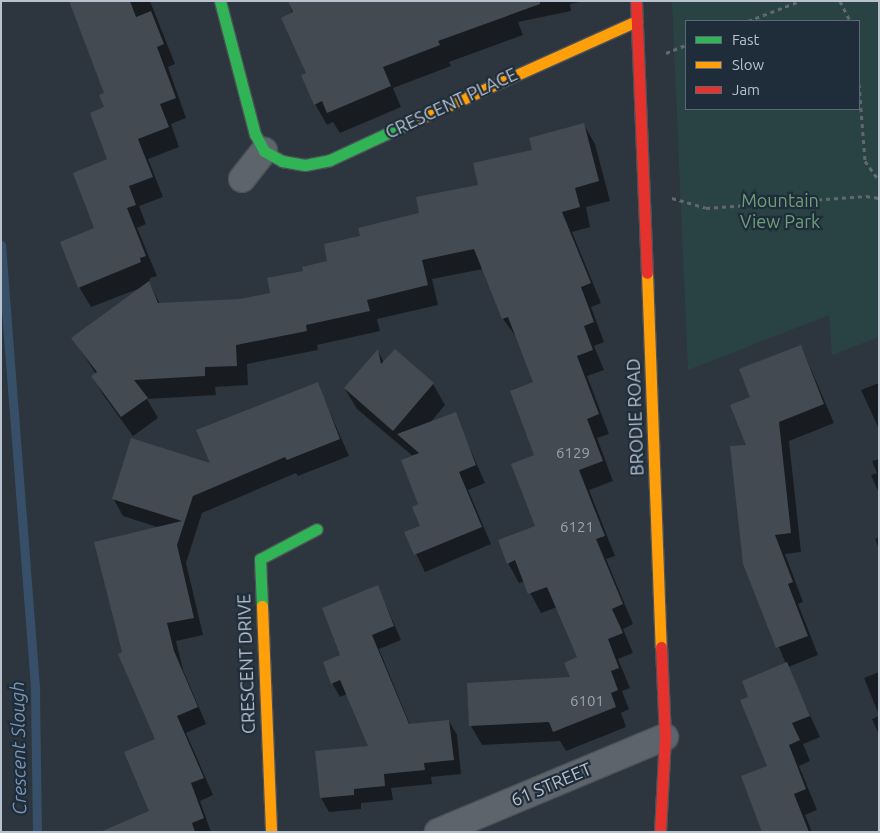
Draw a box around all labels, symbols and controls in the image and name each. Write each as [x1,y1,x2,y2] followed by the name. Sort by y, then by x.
[685,20,860,110] legend
[732,31,759,48] text: Fast
[732,56,764,73] text: Slow
[382,63,520,143] street label: CRESCENT PLACE
[732,81,760,98] text: Jam
[740,190,820,232] park label: Mountain View Park
[622,358,648,476] street label: BRODIE ROAD
[556,444,590,462] house number: 6129
[560,518,594,536] house number: 6121
[233,594,259,734] street label: CRESCENT DRIVE
[6,681,32,815] water label: Crescent Slough
[570,692,604,710] house number: 6101
[508,757,594,811] street label: 61 STREET

